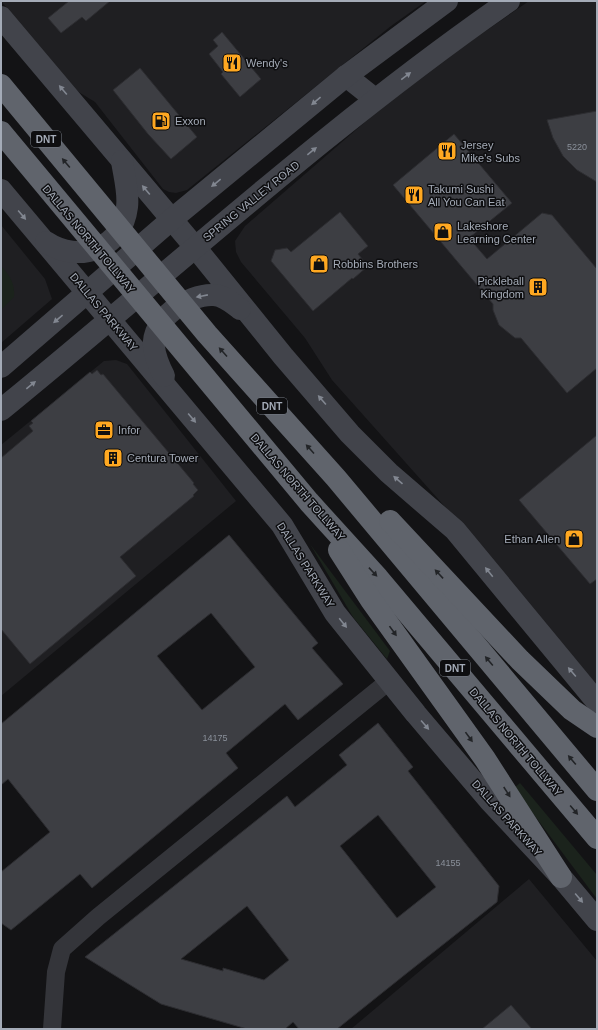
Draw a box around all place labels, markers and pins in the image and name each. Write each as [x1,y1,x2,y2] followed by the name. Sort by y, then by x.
[221,52,243,74] restaurant icon: Wendy's
[246,57,288,69] place label: Wendy's
[150,110,172,132] fuel station icon: Exxon
[175,115,206,127] place label: Exxon
[461,139,520,164] place label: Jersey Mike's Subs
[436,140,458,162] restaurant icon: Jersey Mike's Subs
[428,183,504,208] place label: Takumi Sushi All You Can Eat
[403,184,425,206] restaurant icon: Takumi Sushi All You Can Eat
[457,220,536,245] place label: Lakeshore Learning Center
[432,221,454,243] shop icon: Lakeshore Learning Center
[308,253,330,275] shop icon: Robbins Brothers
[333,258,418,270] place label: Robbins Brothers
[478,275,524,300] place label: Pickleball Kingdom
[527,276,549,298] building icon: Pickleball Kingdom
[93,419,115,441] office icon: Infor
[118,424,140,436] place label: Infor
[102,447,124,469] building icon: Centura Tower
[127,452,199,464] place label: Centura Tower
[563,528,585,550] shop icon: Ethan Allen
[504,533,560,545] place label: Ethan Allen

